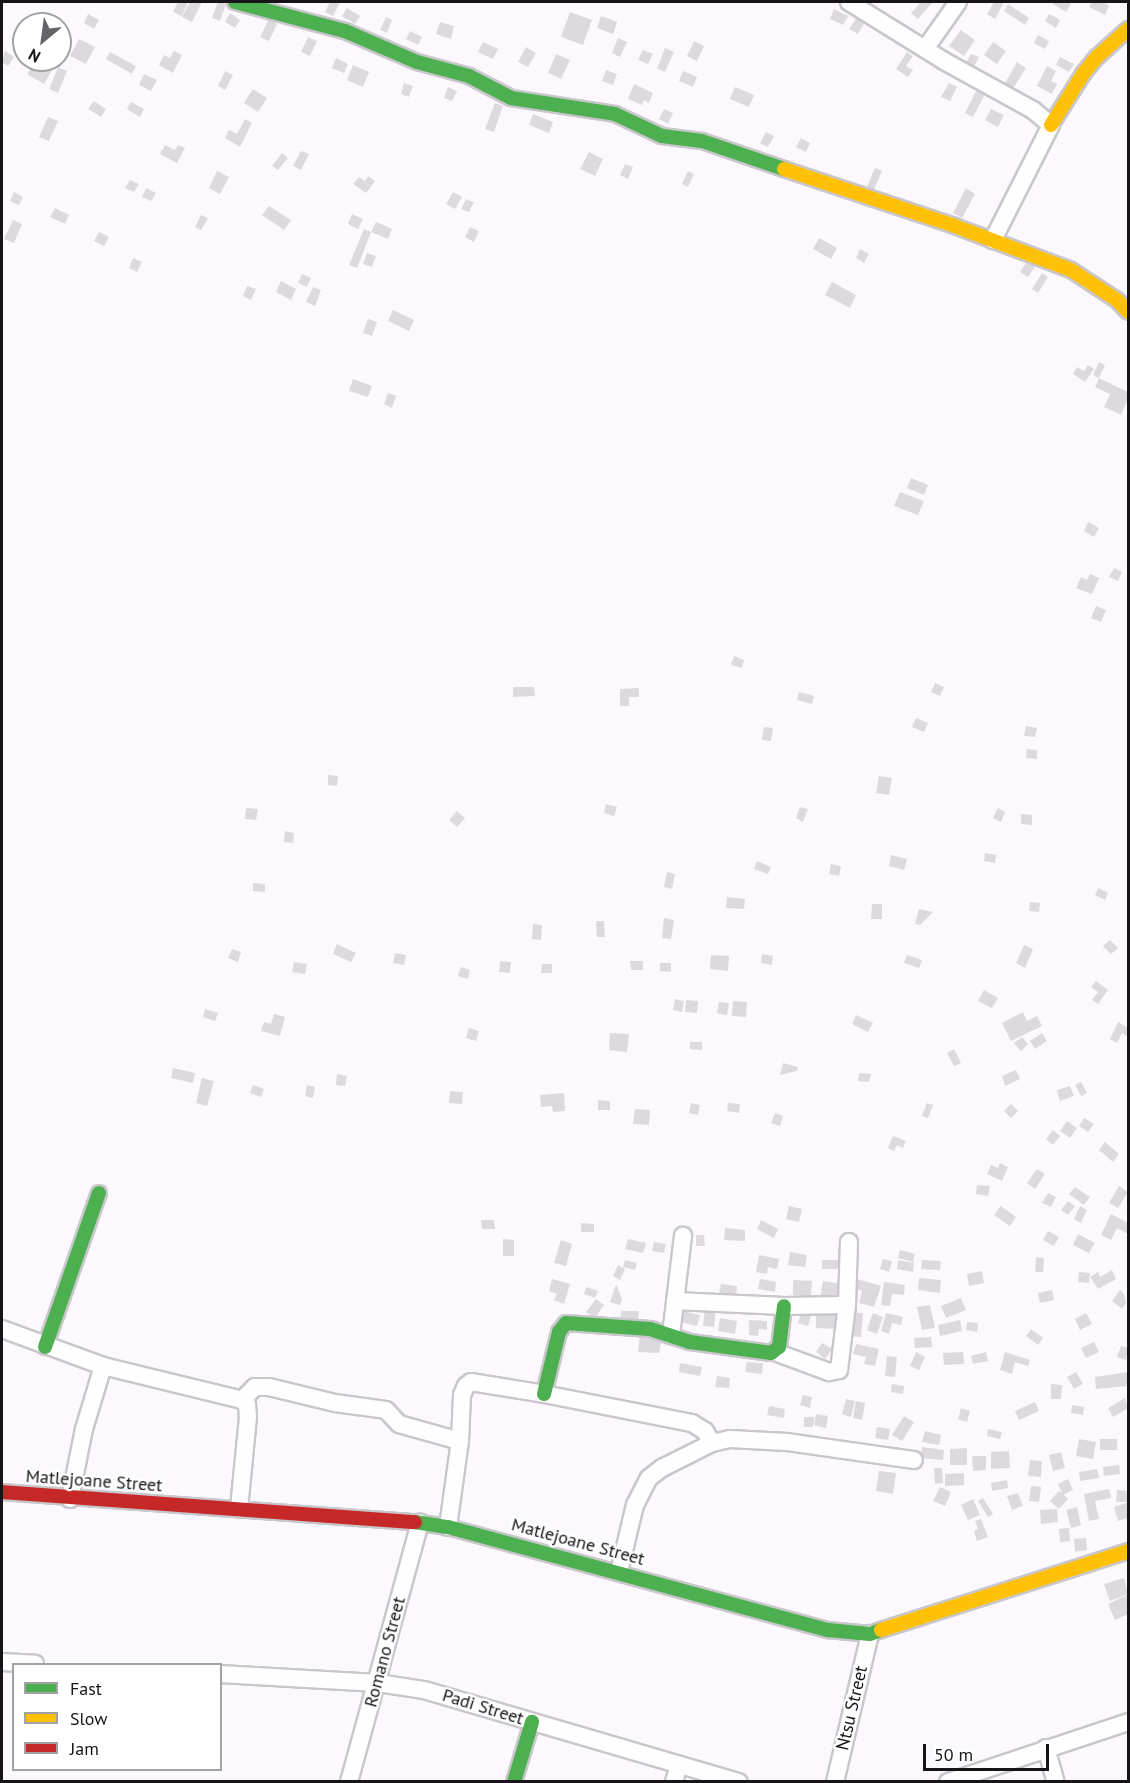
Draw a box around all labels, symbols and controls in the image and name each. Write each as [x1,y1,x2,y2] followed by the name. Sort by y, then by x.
[12,12,72,72] north arrow
[25,45,44,67] text: N
[25,1465,163,1497] street label: Matlejoane Street
[509,1514,647,1570] street label: Matlejoane Street
[360,1594,410,1710] street label: Romano Street
[12,1663,222,1771] legend
[832,1664,872,1752] street label: Ntsu Street
[70,1677,102,1700] text: Fast
[440,1684,526,1730] street label: Padi Street
[70,1707,108,1730] text: Slow
[926,1732,1052,1770] scale bar
[70,1737,99,1760] text: Jam
[934,1743,973,1766] text: 50 m

